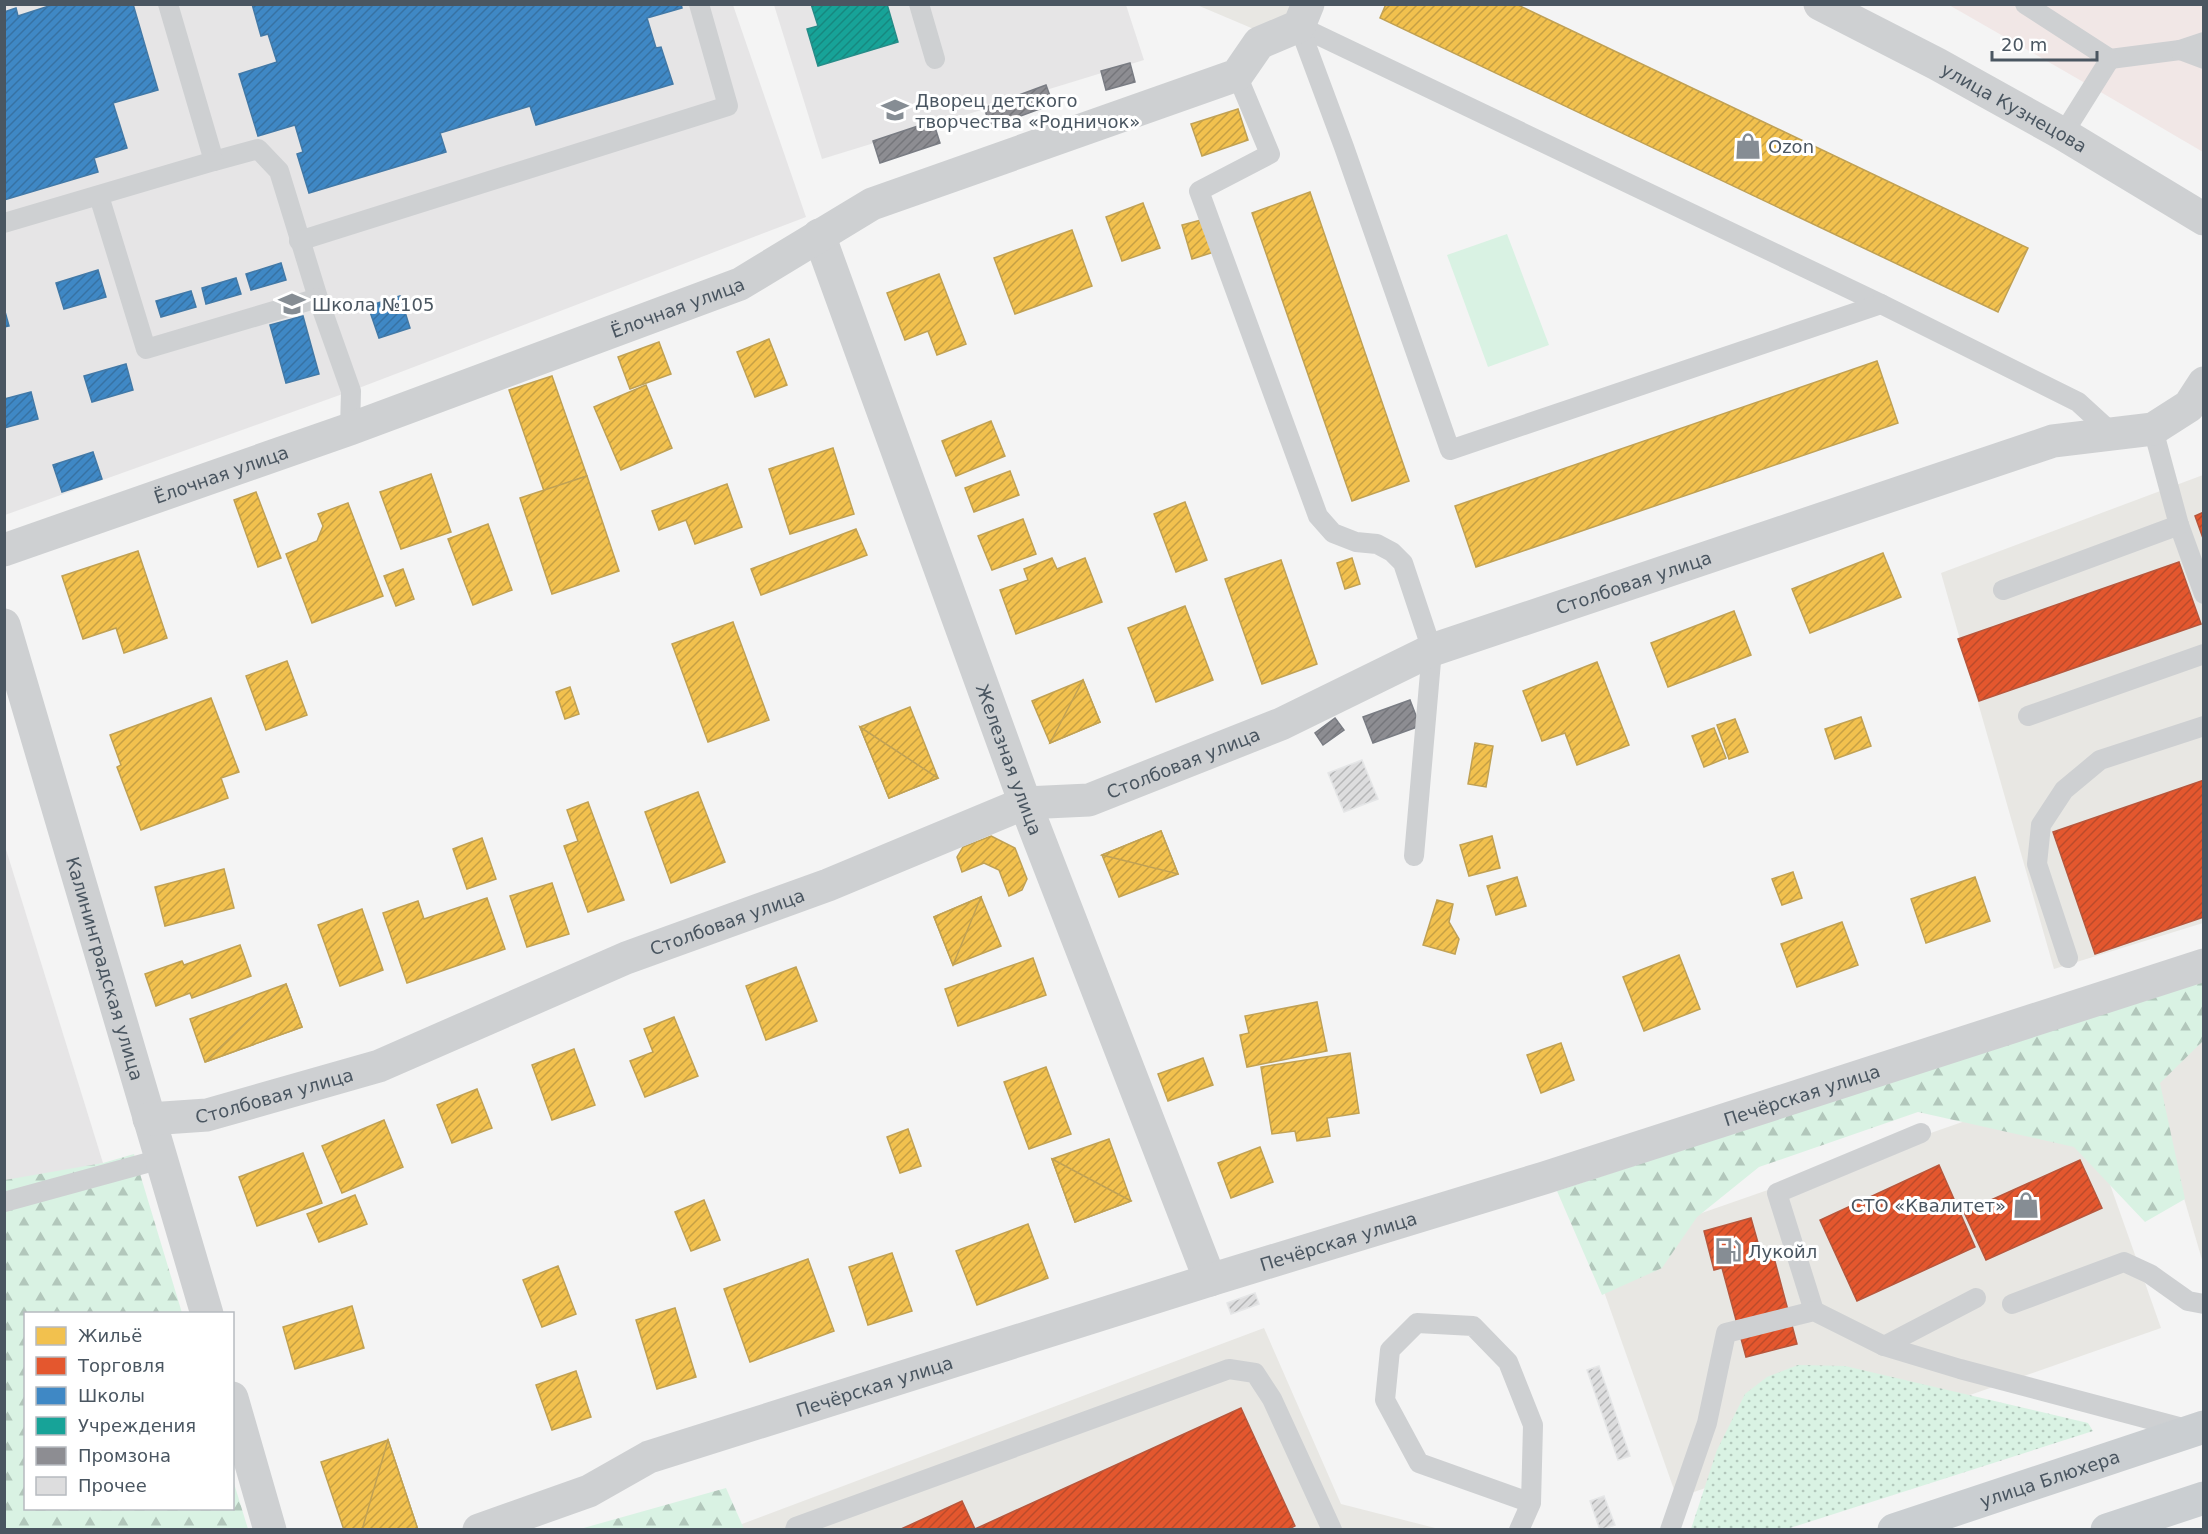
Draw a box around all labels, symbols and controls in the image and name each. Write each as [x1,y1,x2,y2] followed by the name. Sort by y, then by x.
[1992,24,2097,62] scale bar
[2001,34,2047,55] text: 20 m
[1938,58,2091,157] street label: улица Кузнецова
[915,90,1140,132] place label: Дворец детского творчества «Родничок»
[880,95,910,125] school or university icon: Дворец детского творчества «Родничок»
[1733,131,1763,161] shop icon: Ozon
[1768,136,1814,157] place label: Ozon
[608,273,747,342] street label: Ёлочная улица
[277,289,307,319] school or university icon: Школа №105
[312,294,434,315] place label: Школа №105
[151,441,291,507] street label: Ёлочная улица
[1553,546,1714,618] street label: Столбовая улица
[972,681,1047,838] street label: Железная улица
[1103,723,1263,803] street label: Столбовая улица
[62,854,148,1083] street label: Калининградская улица
[647,884,807,959] street label: Столбовая улица
[1721,1060,1883,1130] street label: Печёрская улица
[195,1063,355,1126] street label: Столбовая улица
[2011,1190,2041,1220] shop icon: СТО «Квалитет»
[1851,1195,2006,1216] place label: СТО «Квалитет»
[1257,1207,1419,1275] street label: Печёрская улица
[1713,1236,1743,1266] fuel station icon: Лукойл
[1748,1241,1817,1262] place label: Лукойл
[24,1312,234,1510] legend
[78,1325,142,1346] text: Жильё
[793,1351,955,1420] street label: Печёрская улица
[77,1355,165,1376] text: Торговля
[78,1385,145,1406] text: Школы
[78,1415,196,1436] text: Учреждения
[78,1445,171,1466] text: Промзона
[1977,1445,2122,1511] street label: улица Блюхера
[78,1475,147,1496] text: Прочее

